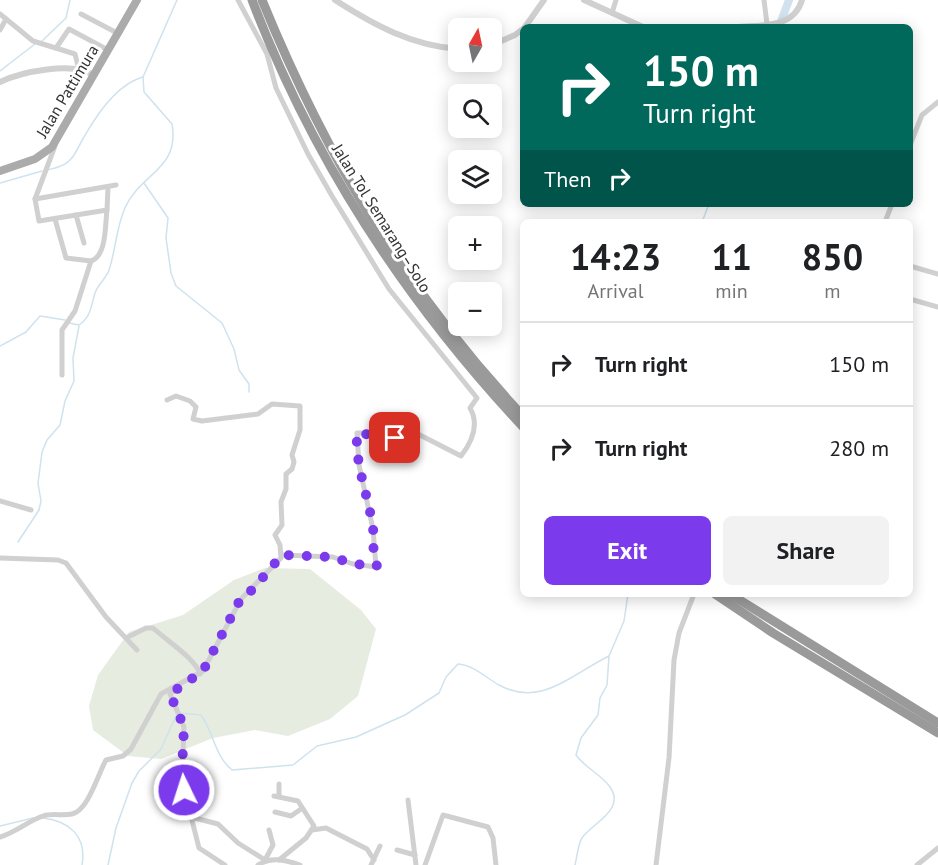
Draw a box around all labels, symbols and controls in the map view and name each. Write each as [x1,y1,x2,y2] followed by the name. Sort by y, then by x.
[448,18,502,72] north arrow
[448,18,502,336] map controls
[31,41,103,142] street label: Jalan Pattimura
[643,43,759,98] text: 150 m
[544,48,622,126] icon: right
[448,84,502,138] button: search
[643,96,756,130] text: Turn right
[328,139,436,296] street label: Jalan Tol Semarang–Solo
[448,150,502,204] button: layers
[603,162,636,195] icon: right
[544,165,591,193] text: Then
[448,216,502,270] button: +
[570,233,661,280] text: 14:23
[711,233,752,280] text: 11
[802,233,863,280] text: 850
[588,278,644,304] text: Arrival
[715,278,748,304] text: min
[824,278,841,304] text: m
[448,282,502,336] button: −
[544,348,577,381] icon: right
[595,350,687,378] text: Turn right
[829,350,889,378] text: 150 m
[369,412,420,463] pin
[378,421,411,454] icon: arrive
[544,432,577,465] icon: right
[595,434,687,462] text: Turn right
[829,434,889,462] text: 280 m
[544,516,711,585] button: Exit
[723,516,889,585] button: Share
[152,758,216,822] position arrow

